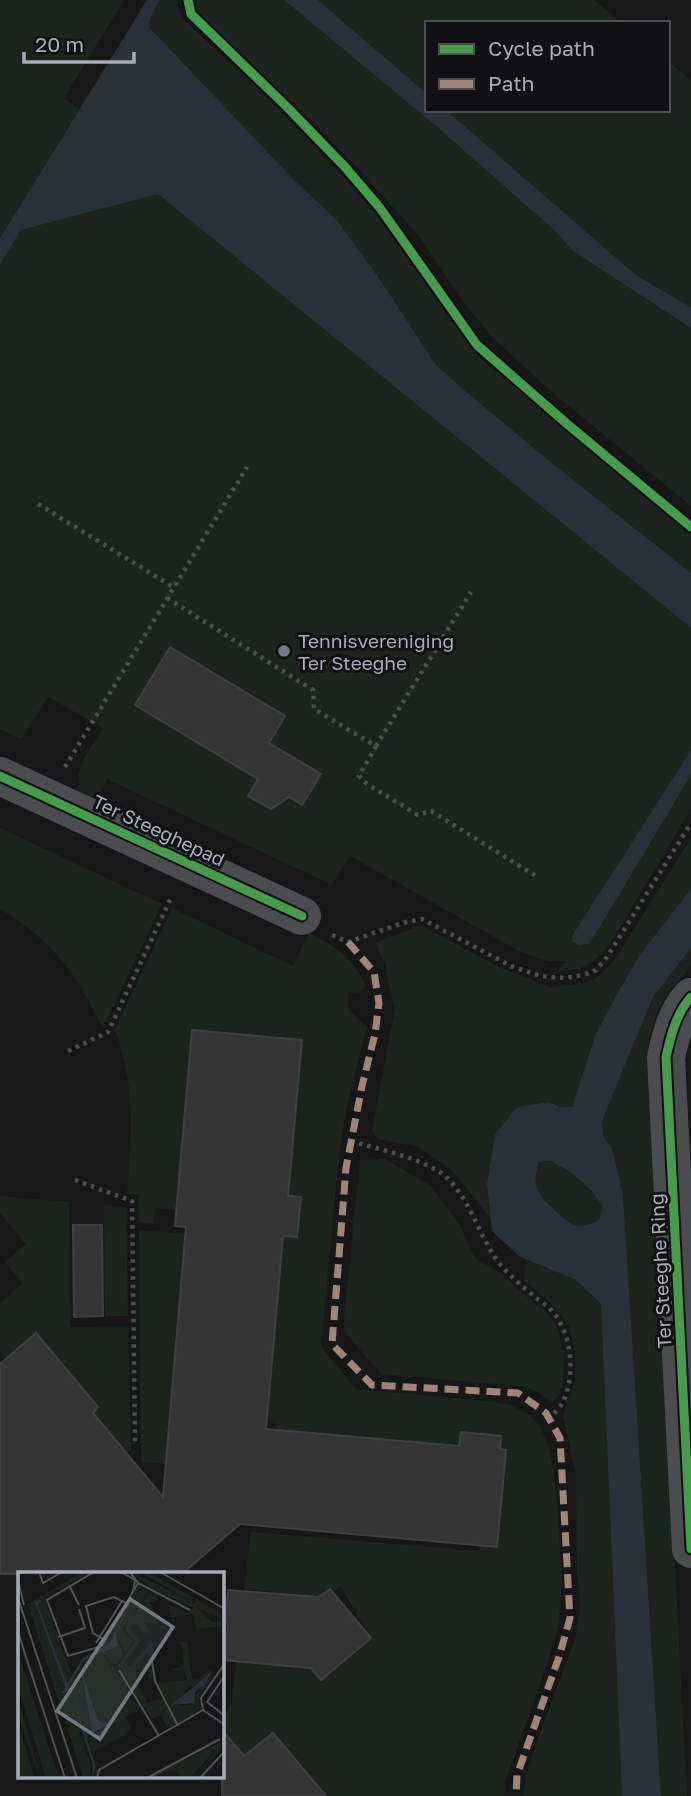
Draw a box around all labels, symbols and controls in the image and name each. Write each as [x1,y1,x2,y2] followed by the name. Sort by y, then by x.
[24,21,135,65] scale bar
[425,21,670,112] legend
[35,31,84,57] text: 20 m
[488,35,595,61] text: Cycle path
[488,70,535,96] text: Path
[298,629,454,674] place label: Tennisvereniging Ter Steeghe
[276,643,292,659] marker: Tennisvereniging Ter Steeghe
[89,789,229,871] street label: Ter Steeghepad
[644,1193,676,1349] street label: Ter Steeghe Ring
[18,1572,224,1778] inset map

